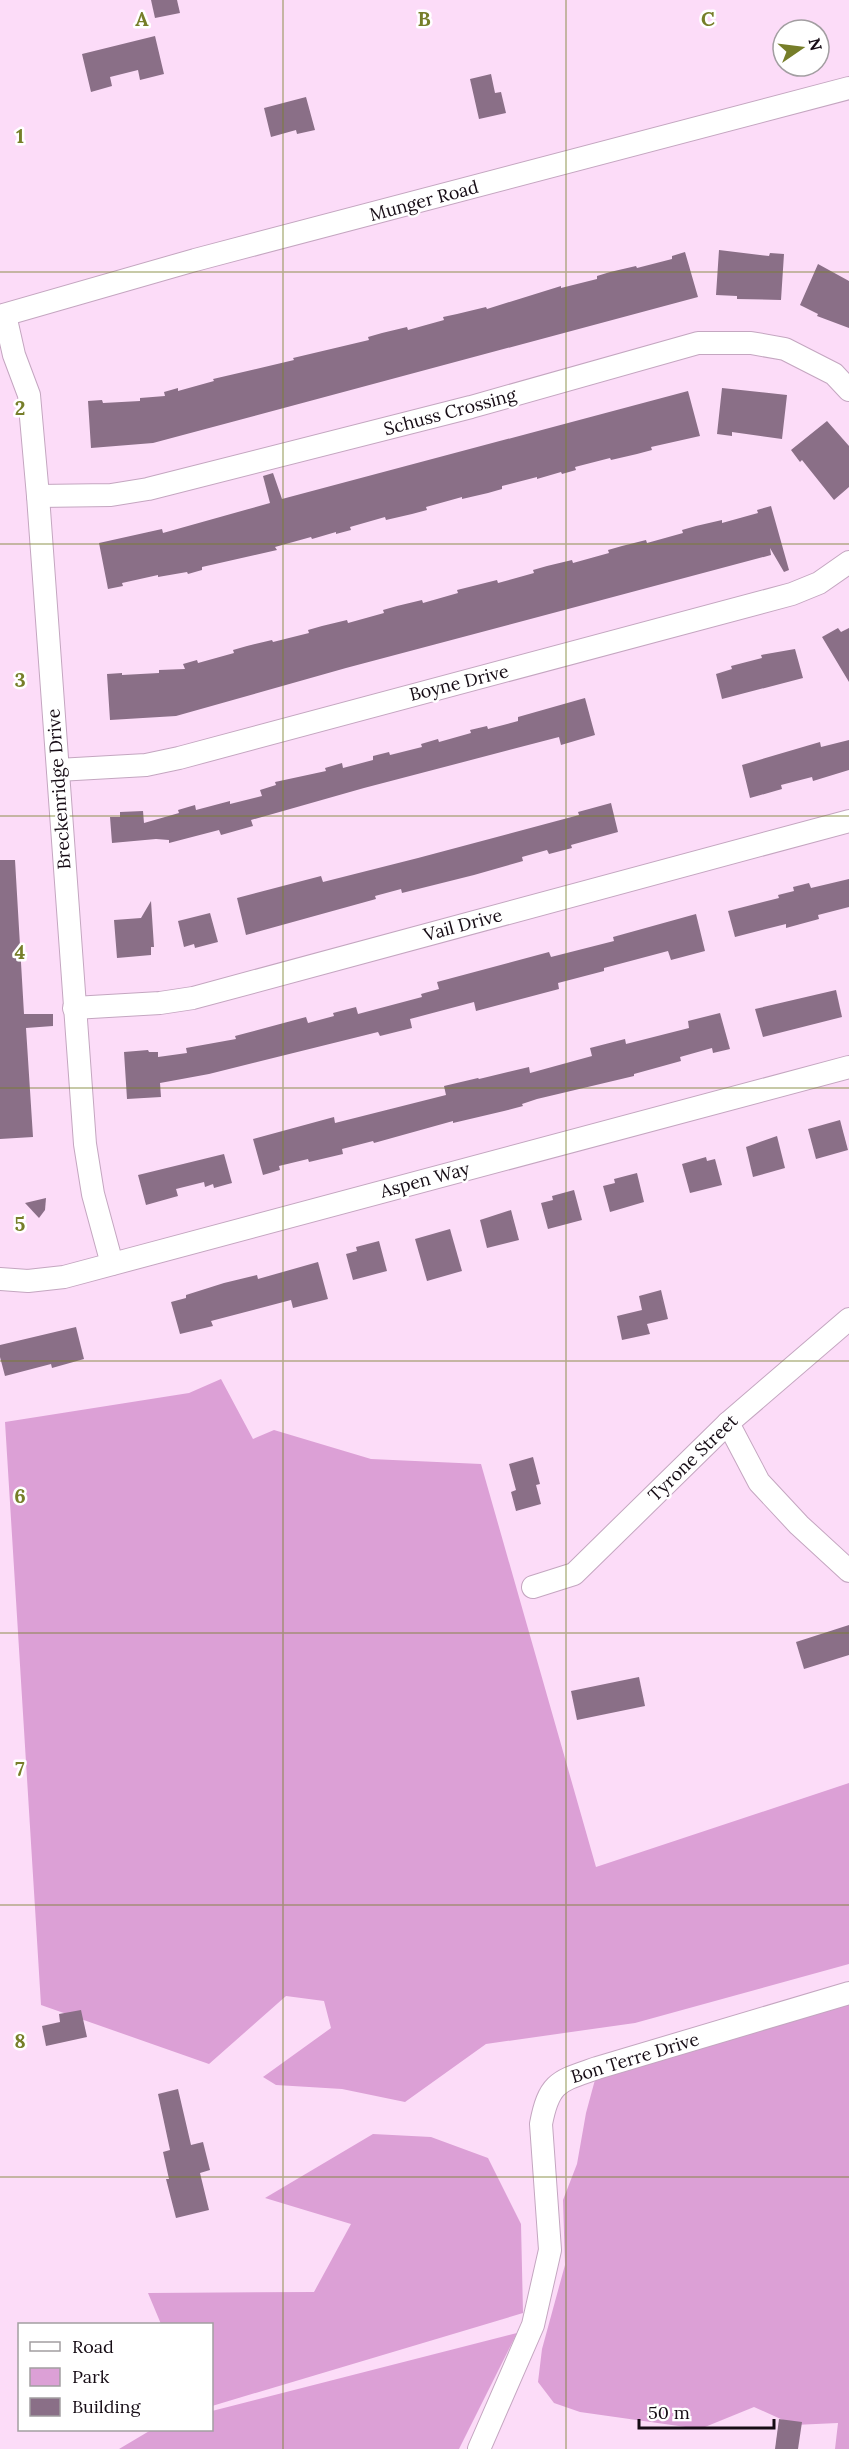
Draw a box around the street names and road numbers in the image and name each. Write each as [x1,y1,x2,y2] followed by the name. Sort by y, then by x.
[367,175,481,226] street label: Munger Road
[381,383,520,440] street label: Schuss Crossing
[407,659,511,706] street label: Boyne Drive
[41,708,76,870] street label: Breckenridge Drive
[420,903,505,946] street label: Vail Drive
[377,1156,473,1203] street label: Aspen Way
[643,1409,742,1506] street label: Tyrone Street
[568,2027,702,2088] street label: Bon Terre Drive

